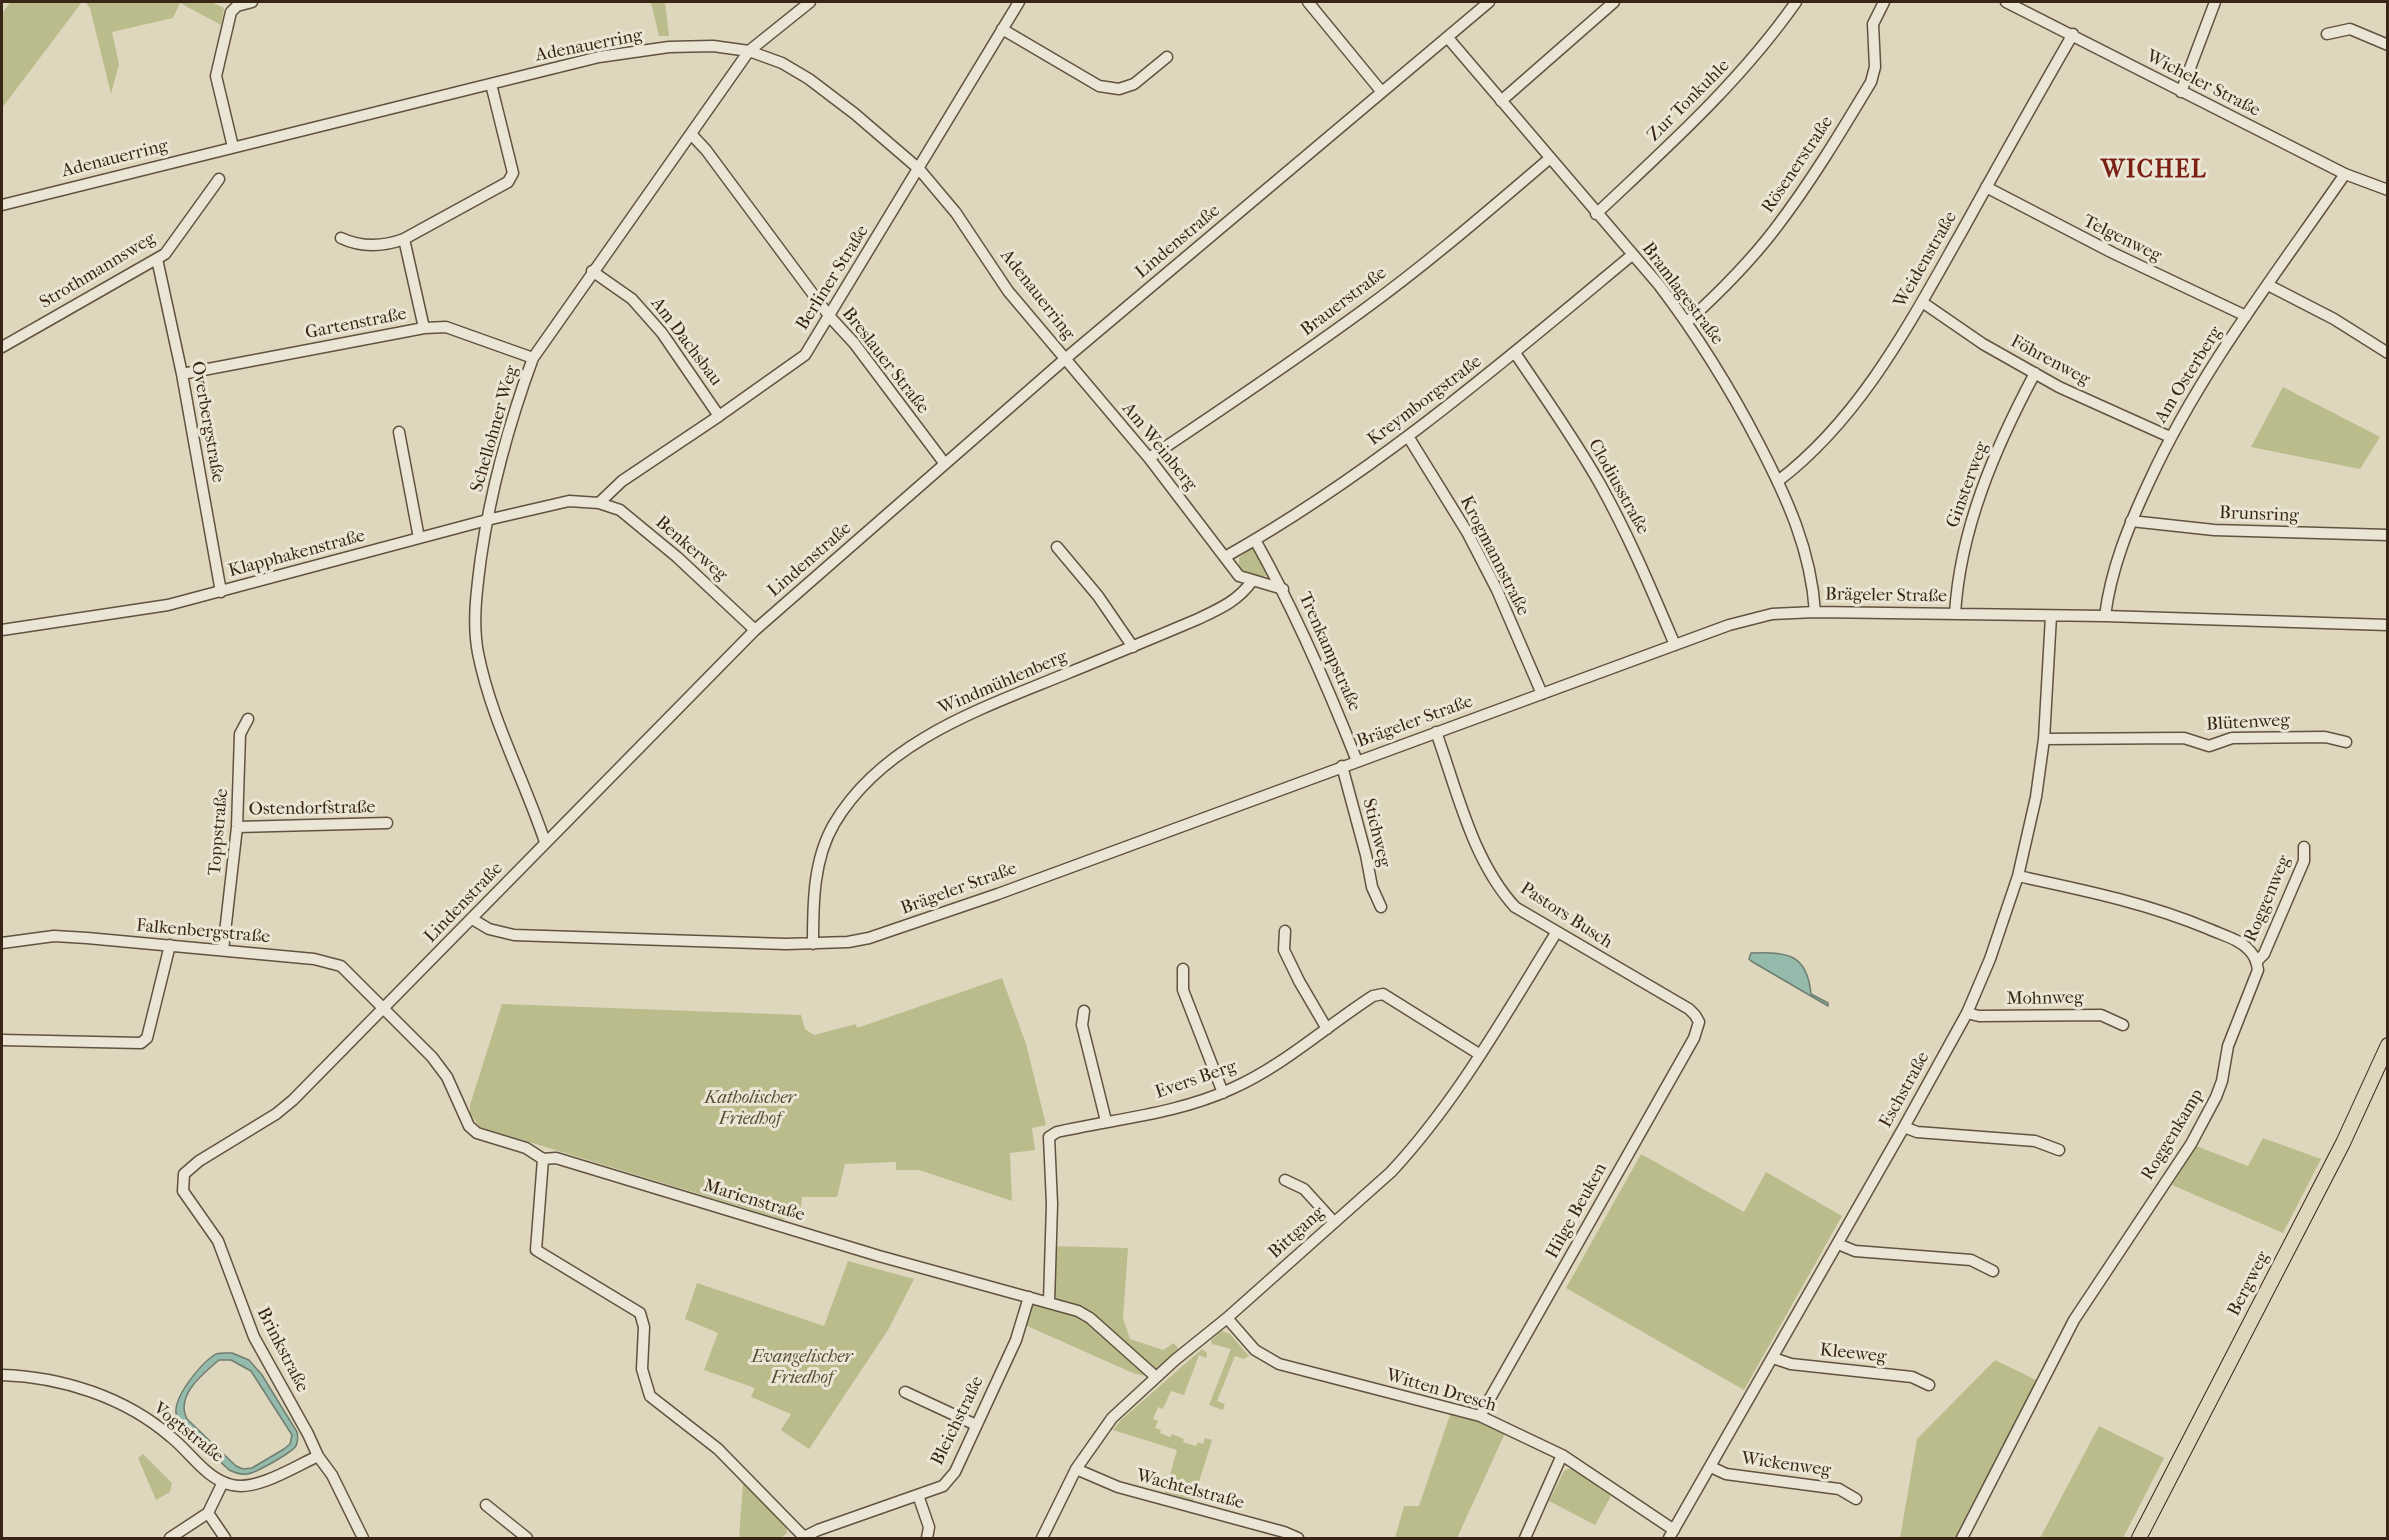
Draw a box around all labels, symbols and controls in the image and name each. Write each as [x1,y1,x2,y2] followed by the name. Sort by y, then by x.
[534,25,644,67] street label: Adenauerring
[2142,46,2264,122] street label: Wicheler Straße
[1644,56,1734,146] street label: Zur Tonkuhle
[1758,112,1838,218] street label: Rösenerstraße
[60,135,170,183] street label: Adenauerring
[2101,157,2207,185] district label: WICHEL
[1131,200,1225,284] street label: Lindenstraße
[1890,208,1962,312] street label: Weidenstraße
[2079,211,2165,267] street label: Telgenweg
[792,222,874,334] street label: Berliner Straße
[36,228,160,314] street label: Strothmannsweg
[1637,239,1727,349] street label: Bramlagestraße
[995,245,1079,345] street label: Adenauerring
[1297,263,1391,341] street label: Brauerstraße
[646,294,726,390] street label: Am Dachsbau
[304,304,408,344] street label: Gartenstraße
[837,304,933,418] street label: Breslauer Straße
[2151,323,2227,427] street label: Am Osterberg
[2007,331,2093,391] street label: Föhrenweg
[1364,351,1486,451] street label: Kreymborgstraße
[186,360,228,484] street label: Overbergstraße
[467,363,523,495] street label: Schellohner Weg
[1117,399,1201,495] street label: Am Weinberg
[1583,436,1653,538] street label: Clodiusstraße
[1942,439,1994,531] street label: Ginsterweg
[1455,493,1533,619] street label: Krogmannstraße
[2219,503,2299,527] street label: Brunsring
[651,512,731,586] street label: Benkerweg
[764,518,856,602] street label: Lindenstraße
[226,525,368,583] street label: Klapphakenstraße
[1825,584,1947,608] street label: Brägeler Straße
[1293,589,1365,715] street label: Trenkampstraße
[935,646,1071,720] street label: Windmühlenberg
[1354,691,1476,753] street label: Brägeler Straße
[2206,710,2290,736] street label: Blütenweg
[204,788,234,876] street label: Toppstraße
[1357,796,1395,870] street label: Stichweg
[248,797,376,821] street label: Ostendorfstraße
[2240,853,2296,945] street label: Roggenweg
[420,858,508,948] street label: Lindenstraße
[898,858,1020,920] street label: Brägeler Straße
[1516,878,1616,954] street label: Pastors Busch
[135,915,271,949] street label: Falkenbergstraße
[2006,988,2084,1010] street label: Mohnweg
[1875,1048,1935,1132] street label: Eschstraße
[1153,1056,1239,1104] street label: Evers Berg
[2137,1085,2209,1185] street label: Roggenkamp
[704,1088,796,1130] park label: Katholischer Friedhof
[1542,1159,1612,1263] street label: Hilge Beuken
[701,1175,807,1227] street label: Marienstraße
[1265,1202,1329,1264] street label: Bittgang
[2224,1248,2274,1320] street label: Bergweg
[251,1304,313,1396] street label: Brinkstraße
[1818,1340,1888,1368] street label: Kleeweg
[751,1347,853,1390] park label: Evangelischer Friedhof
[1383,1365,1499,1417] street label: Witten Dresch
[927,1373,989,1469] street label: Bleichstraße
[149,1398,227,1468] street label: Vogtstraße
[1740,1448,1832,1482] street label: Wickenweg
[1134,1465,1246,1515] street label: Wachtelstraße

